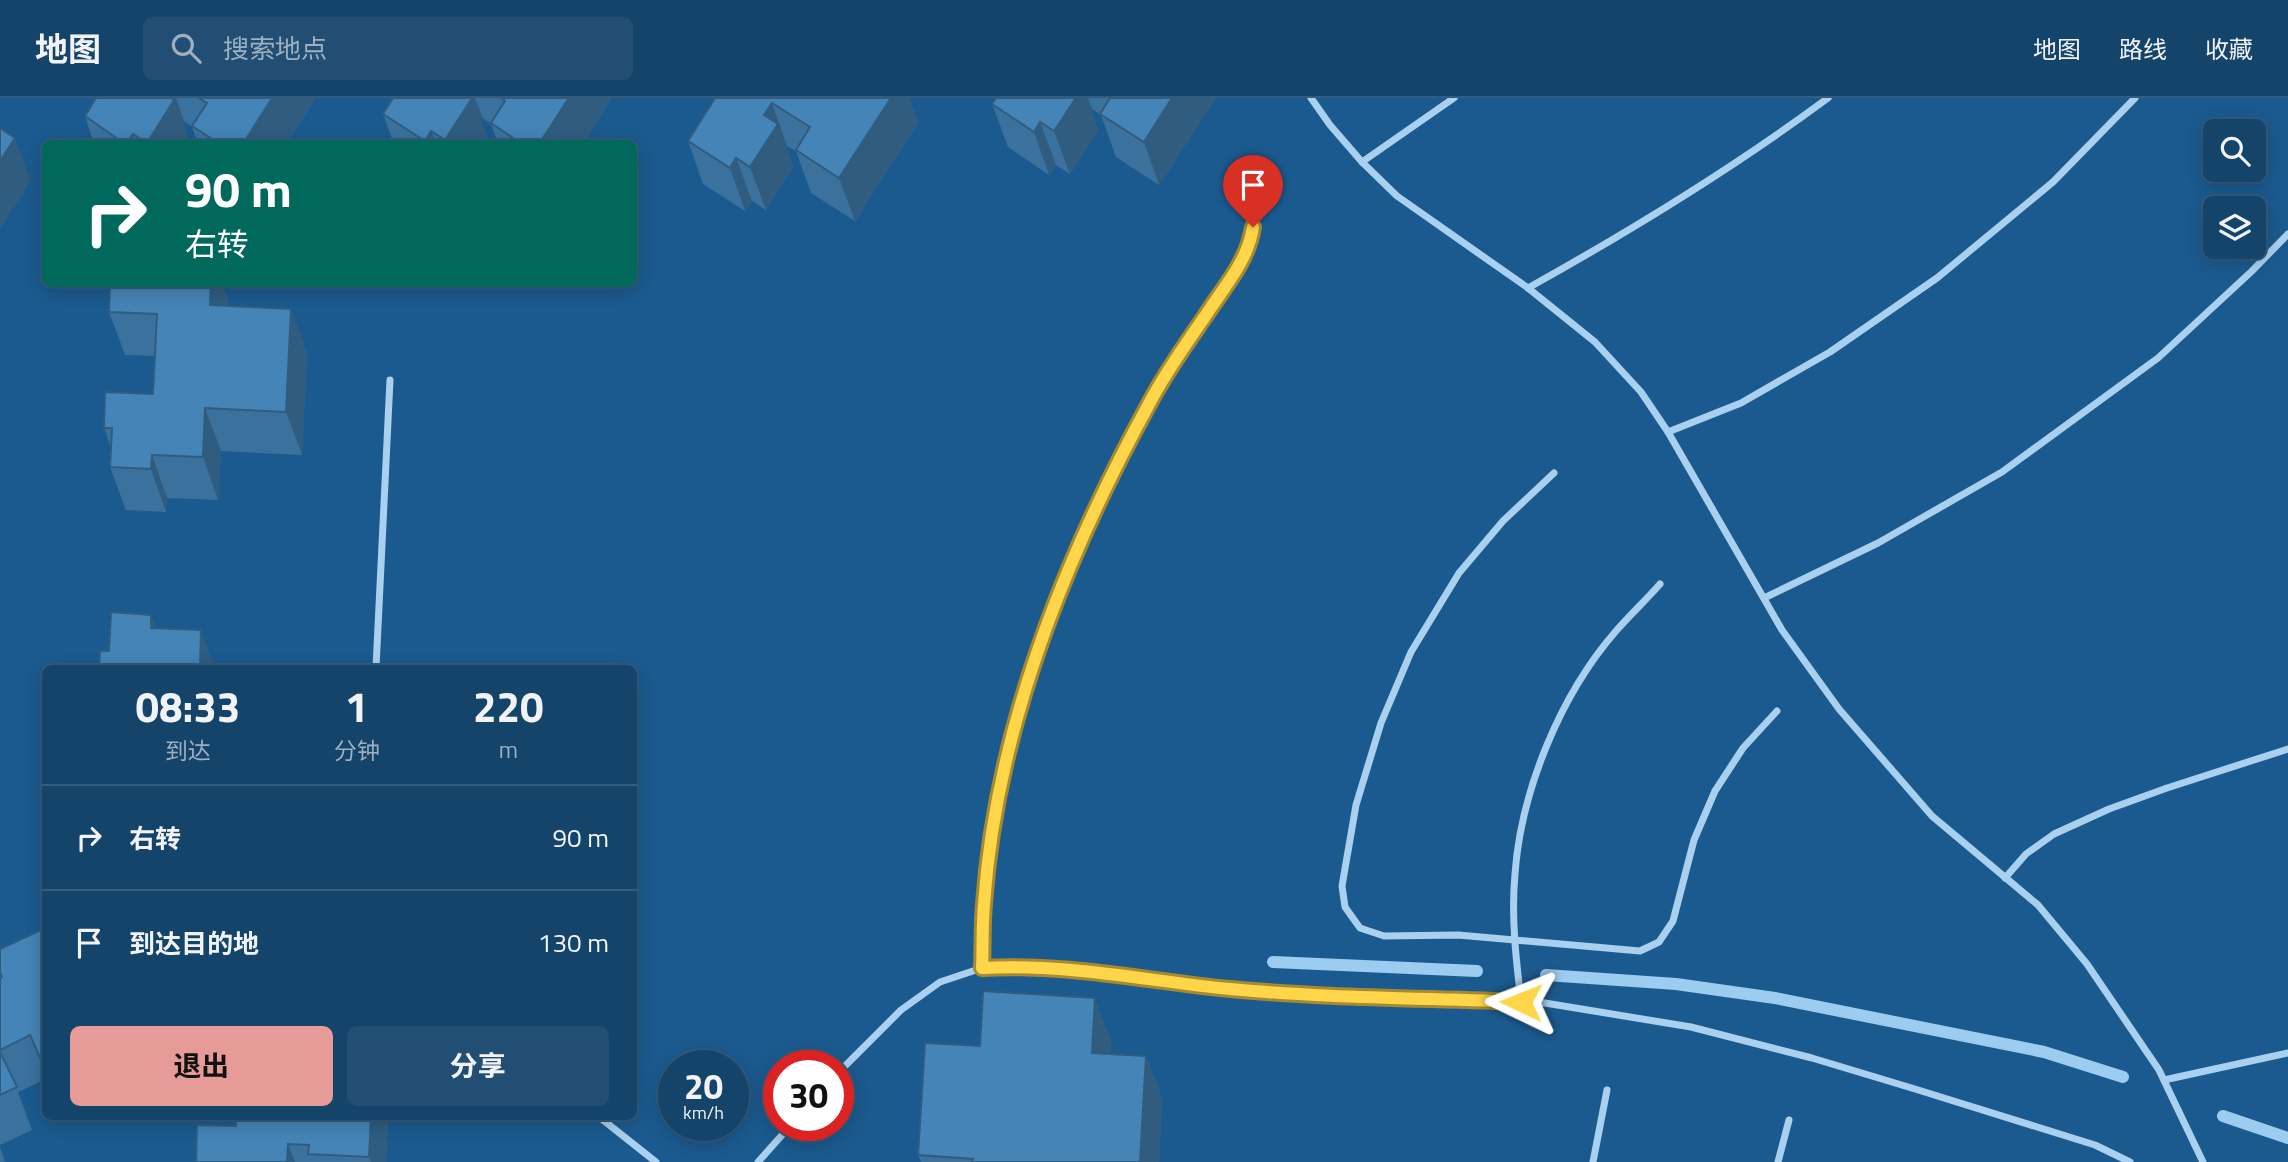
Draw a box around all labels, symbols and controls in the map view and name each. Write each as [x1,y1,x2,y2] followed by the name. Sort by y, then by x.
[143,17,633,80] search box
[35,24,101,74] text: 地图
[167,29,205,67] icon: search
[223,29,327,68] text: 搜索地点
[2033,31,2081,67] text: 地图
[2119,31,2167,67] text: 路线
[2205,31,2253,67] text: 收藏
[2203,119,2266,259] map controls
[2203,119,2266,182] button: search
[185,151,292,226] text: 90 m
[1223,155,1283,227] pin
[1234,166,1272,204] icon: arrive
[70,168,161,259] icon: right
[2203,196,2266,259] button: layers
[185,220,249,268] text: 右转
[135,674,240,738] text: 08:33
[345,674,368,738] text: 1
[473,674,544,738] text: 220
[499,732,518,767] text: m
[165,733,211,768] text: 到达
[334,733,380,768] text: 分钟
[552,818,609,857] text: 90 m
[70,819,108,857] icon: right
[129,819,181,858] text: 右转
[538,923,609,962] text: 130 m
[70,924,108,962] icon: arrive
[129,924,259,963] text: 到达目的地
[1484,965,1558,1039] position arrow
[70,1026,333,1106] button: 退出
[347,1026,609,1106] button: 分享
[763,1050,854,1141] speed limit sign: 30
[684,1059,723,1113] text: 20
[683,1099,724,1126] text: km/h

